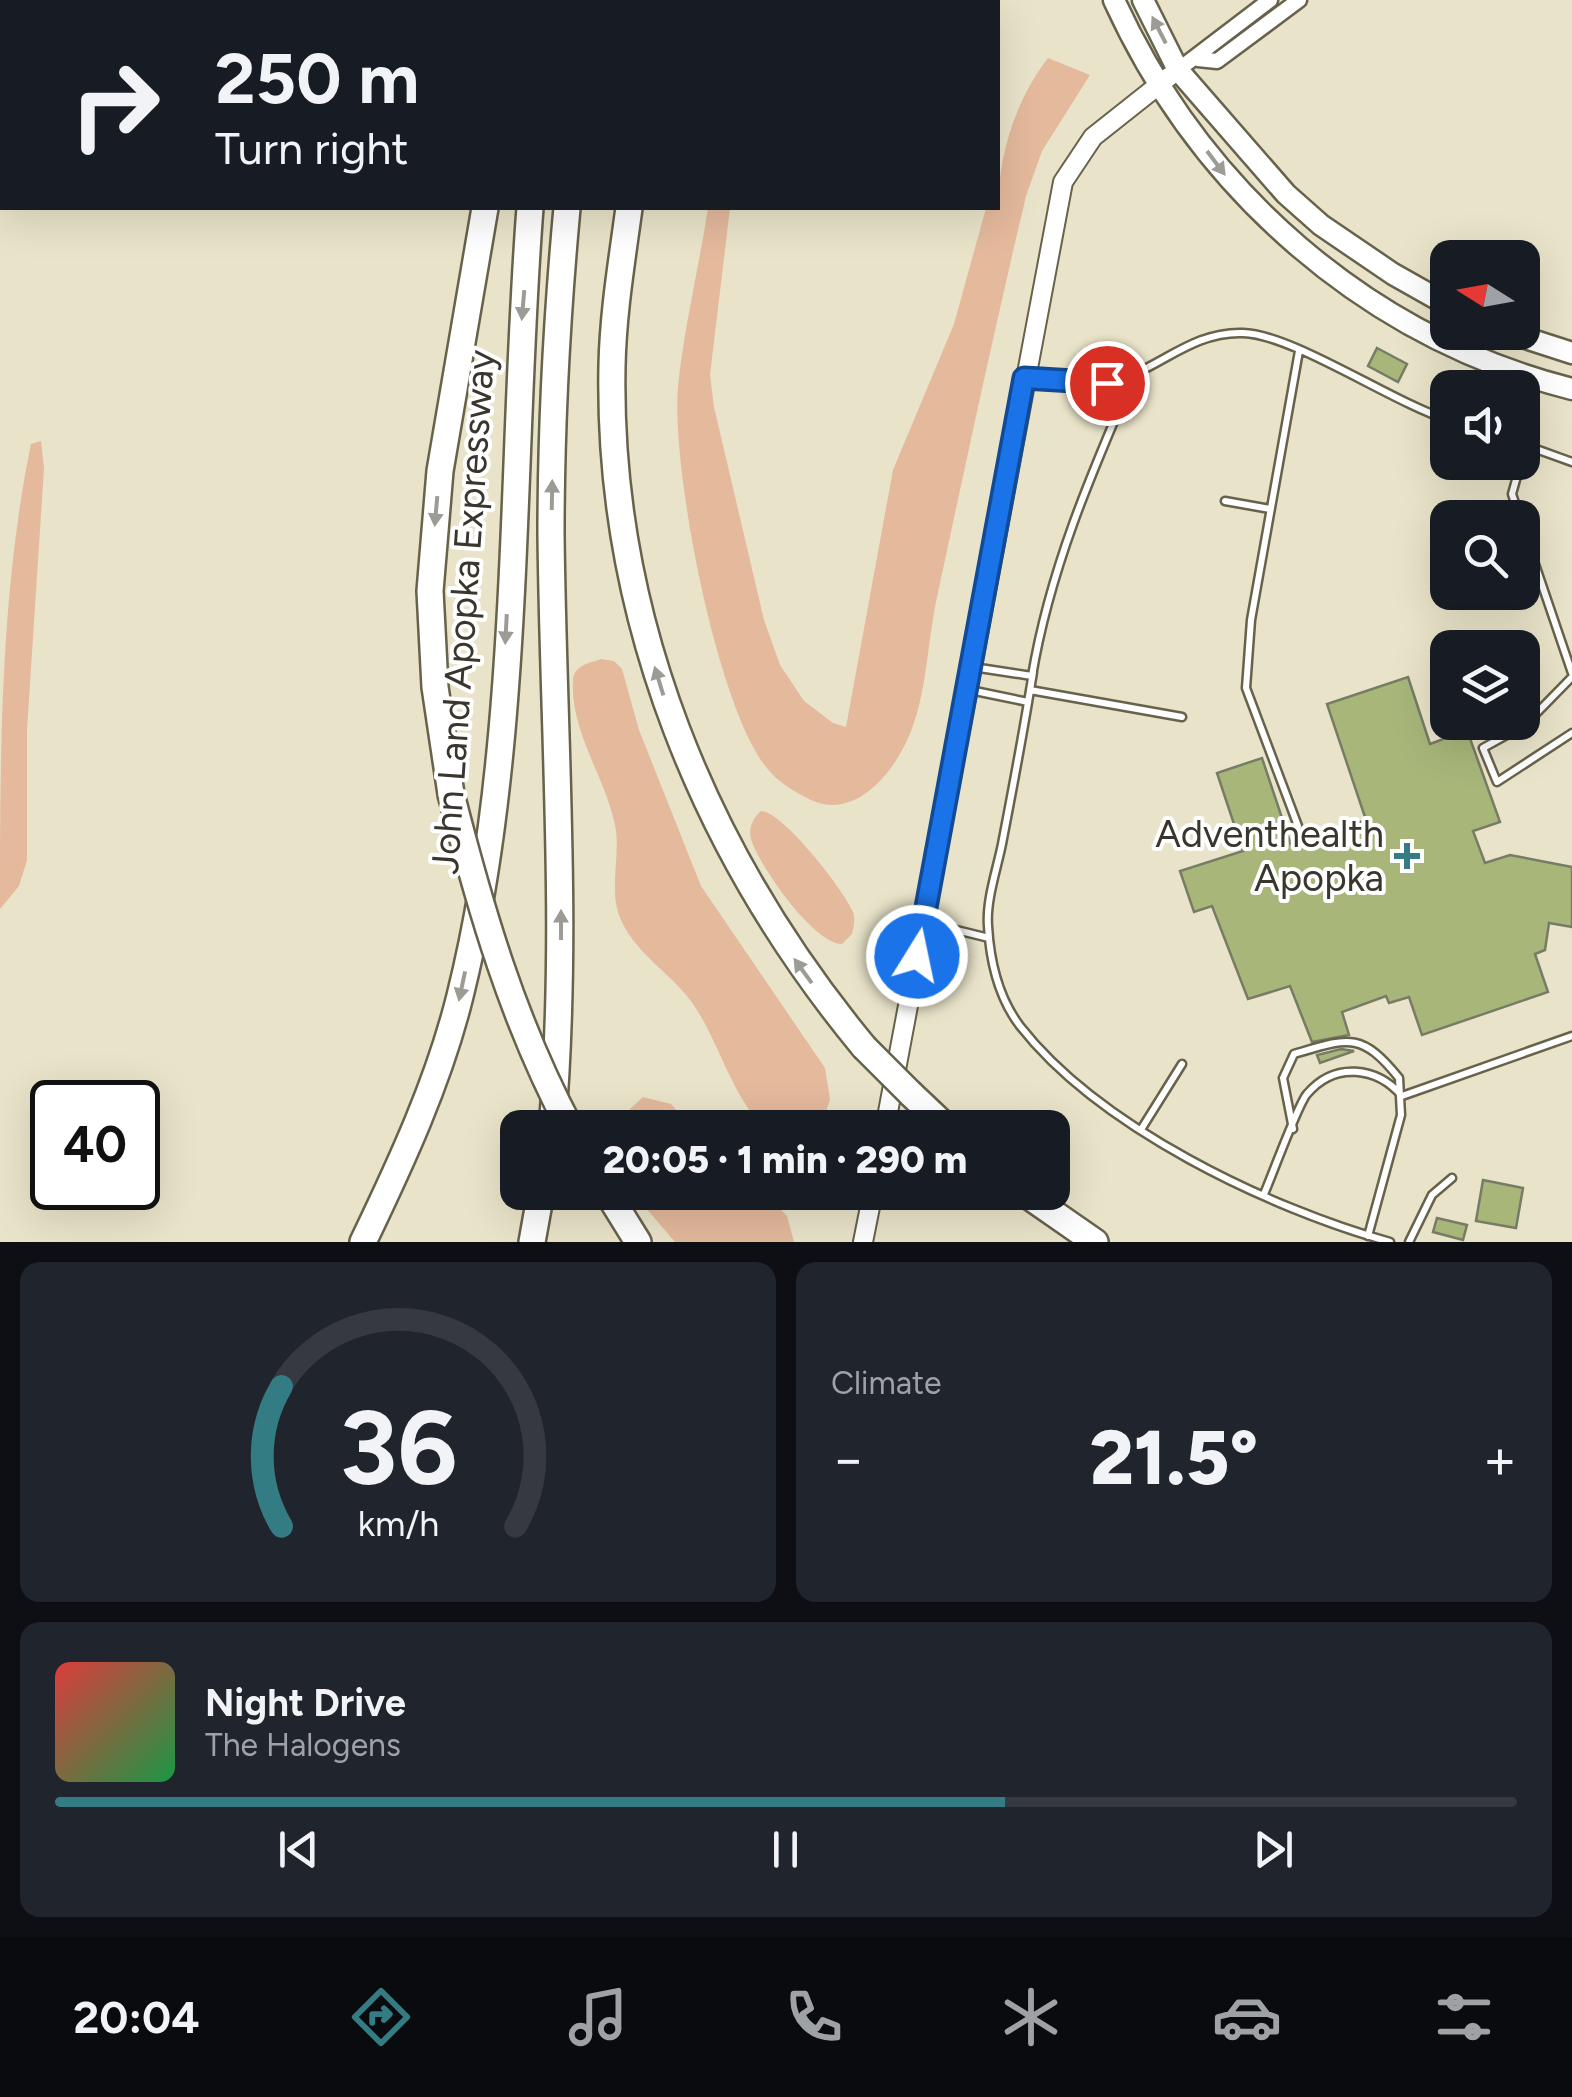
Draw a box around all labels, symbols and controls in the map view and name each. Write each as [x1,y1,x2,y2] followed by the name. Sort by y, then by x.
[1150,16,1167,45] one-way arrow
[215,36,419,121] text: 250 m
[50,40,180,170] icon: right
[215,121,408,175] text: Turn right
[1206,150,1226,176] one-way arrow
[1430,240,1540,350] north arrow
[1430,240,1540,740] map controls
[514,289,530,321] one-way arrow
[1065,341,1150,426] pin
[422,348,504,876] street label: John Land Apopka Expressway
[1080,356,1135,411] icon: arrive
[1430,370,1540,480] button: sound
[544,479,560,511] one-way arrow
[428,496,444,527] one-way arrow
[1430,500,1540,610] button: search
[498,614,514,646] one-way arrow
[1430,630,1540,740] button: layers
[651,665,666,696] one-way arrow
[1155,811,1384,901] place label: Adventhealth Apopka
[1394,843,1420,869] marker: Adventhealth Apopka
[865,904,969,1008] position arrow
[553,909,569,941] one-way arrow
[794,958,813,984] one-way arrow
[453,971,469,1002] one-way arrow
[30,1080,160,1210] speed limit sign: 40
[603,1137,967,1183] text: 20:05 · 1 min · 290 m
[831,1364,942,1402] text: Climate
[339,1385,457,1510] text: 36
[1090,1413,1258,1503] text: 21.5°
[831,1426,865,1492] text: −
[1483,1426,1517,1492] text: +
[357,1502,439,1545] text: km/h
[205,1680,406,1726] text: Night Drive
[205,1726,401,1764] text: The Halogens
[271,1822,326,1877] icon: previous
[758,1822,813,1877] icon: pause
[1246,1822,1301,1877] icon: next
[346,1982,416,2052] icon: directions
[563,1982,633,2052] icon: music
[779,1982,849,2052] icon: phone
[996,1982,1066,2052] icon: climate
[1212,1982,1282,2052] icon: car
[1429,1982,1499,2052] icon: filters
[73,1990,200,2044] text: 20:04

